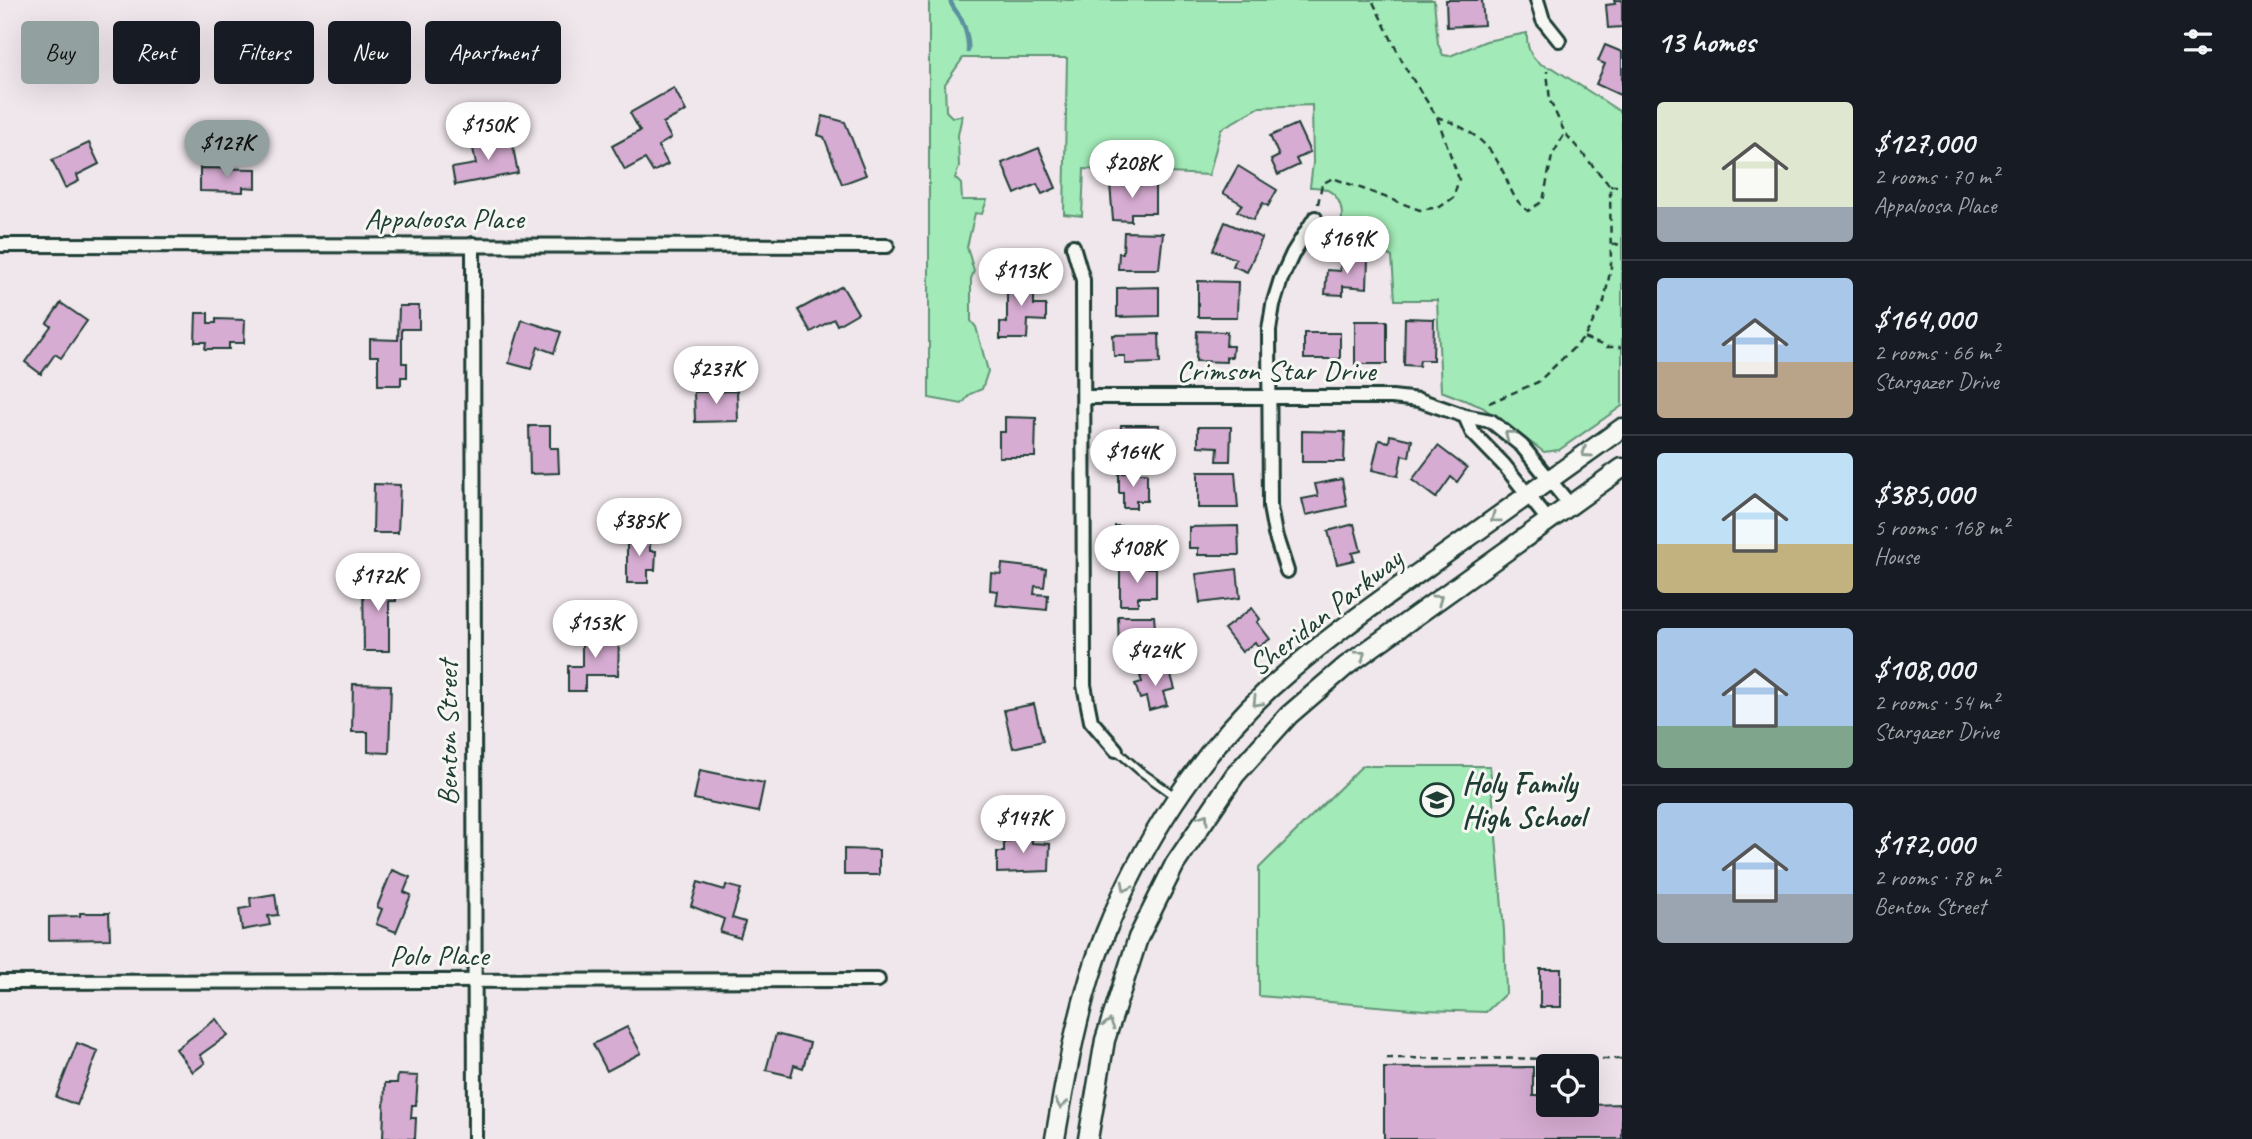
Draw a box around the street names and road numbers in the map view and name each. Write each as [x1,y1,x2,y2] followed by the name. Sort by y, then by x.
[364,199,526,237] street label: Appaloosa Place
[1176,351,1378,389] street label: Crimson Star Drive
[1240,539,1411,684] street label: Sheridan Parkway
[428,656,466,806] street label: Benton Street
[390,936,491,974] street label: Polo Place

